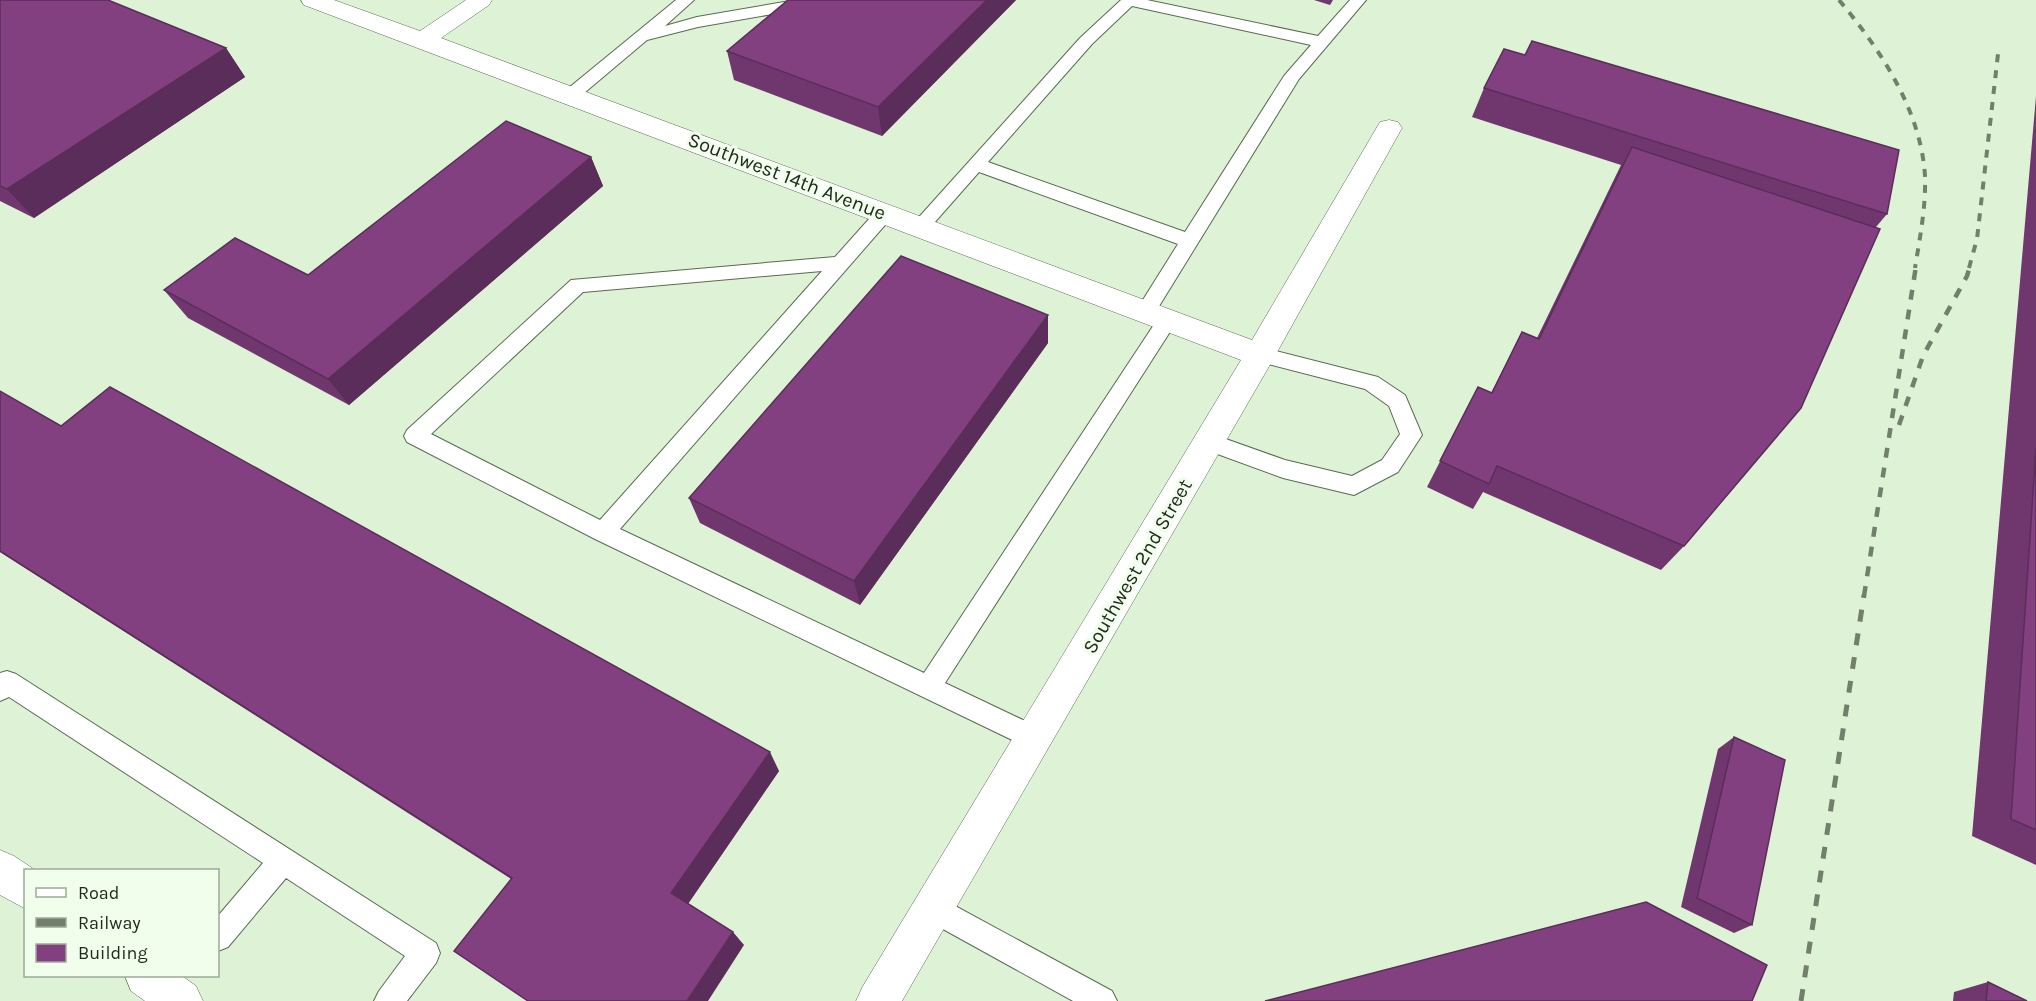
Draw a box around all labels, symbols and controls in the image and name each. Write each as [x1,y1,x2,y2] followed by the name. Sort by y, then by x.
[685,128,889,225] street label: Southwest 14th Avenue
[1078,475,1197,657] street label: Southwest 2nd Street
[24,869,219,977] legend
[78,882,119,904] text: Road
[78,912,141,934] text: Railway
[78,942,148,964] text: Building

